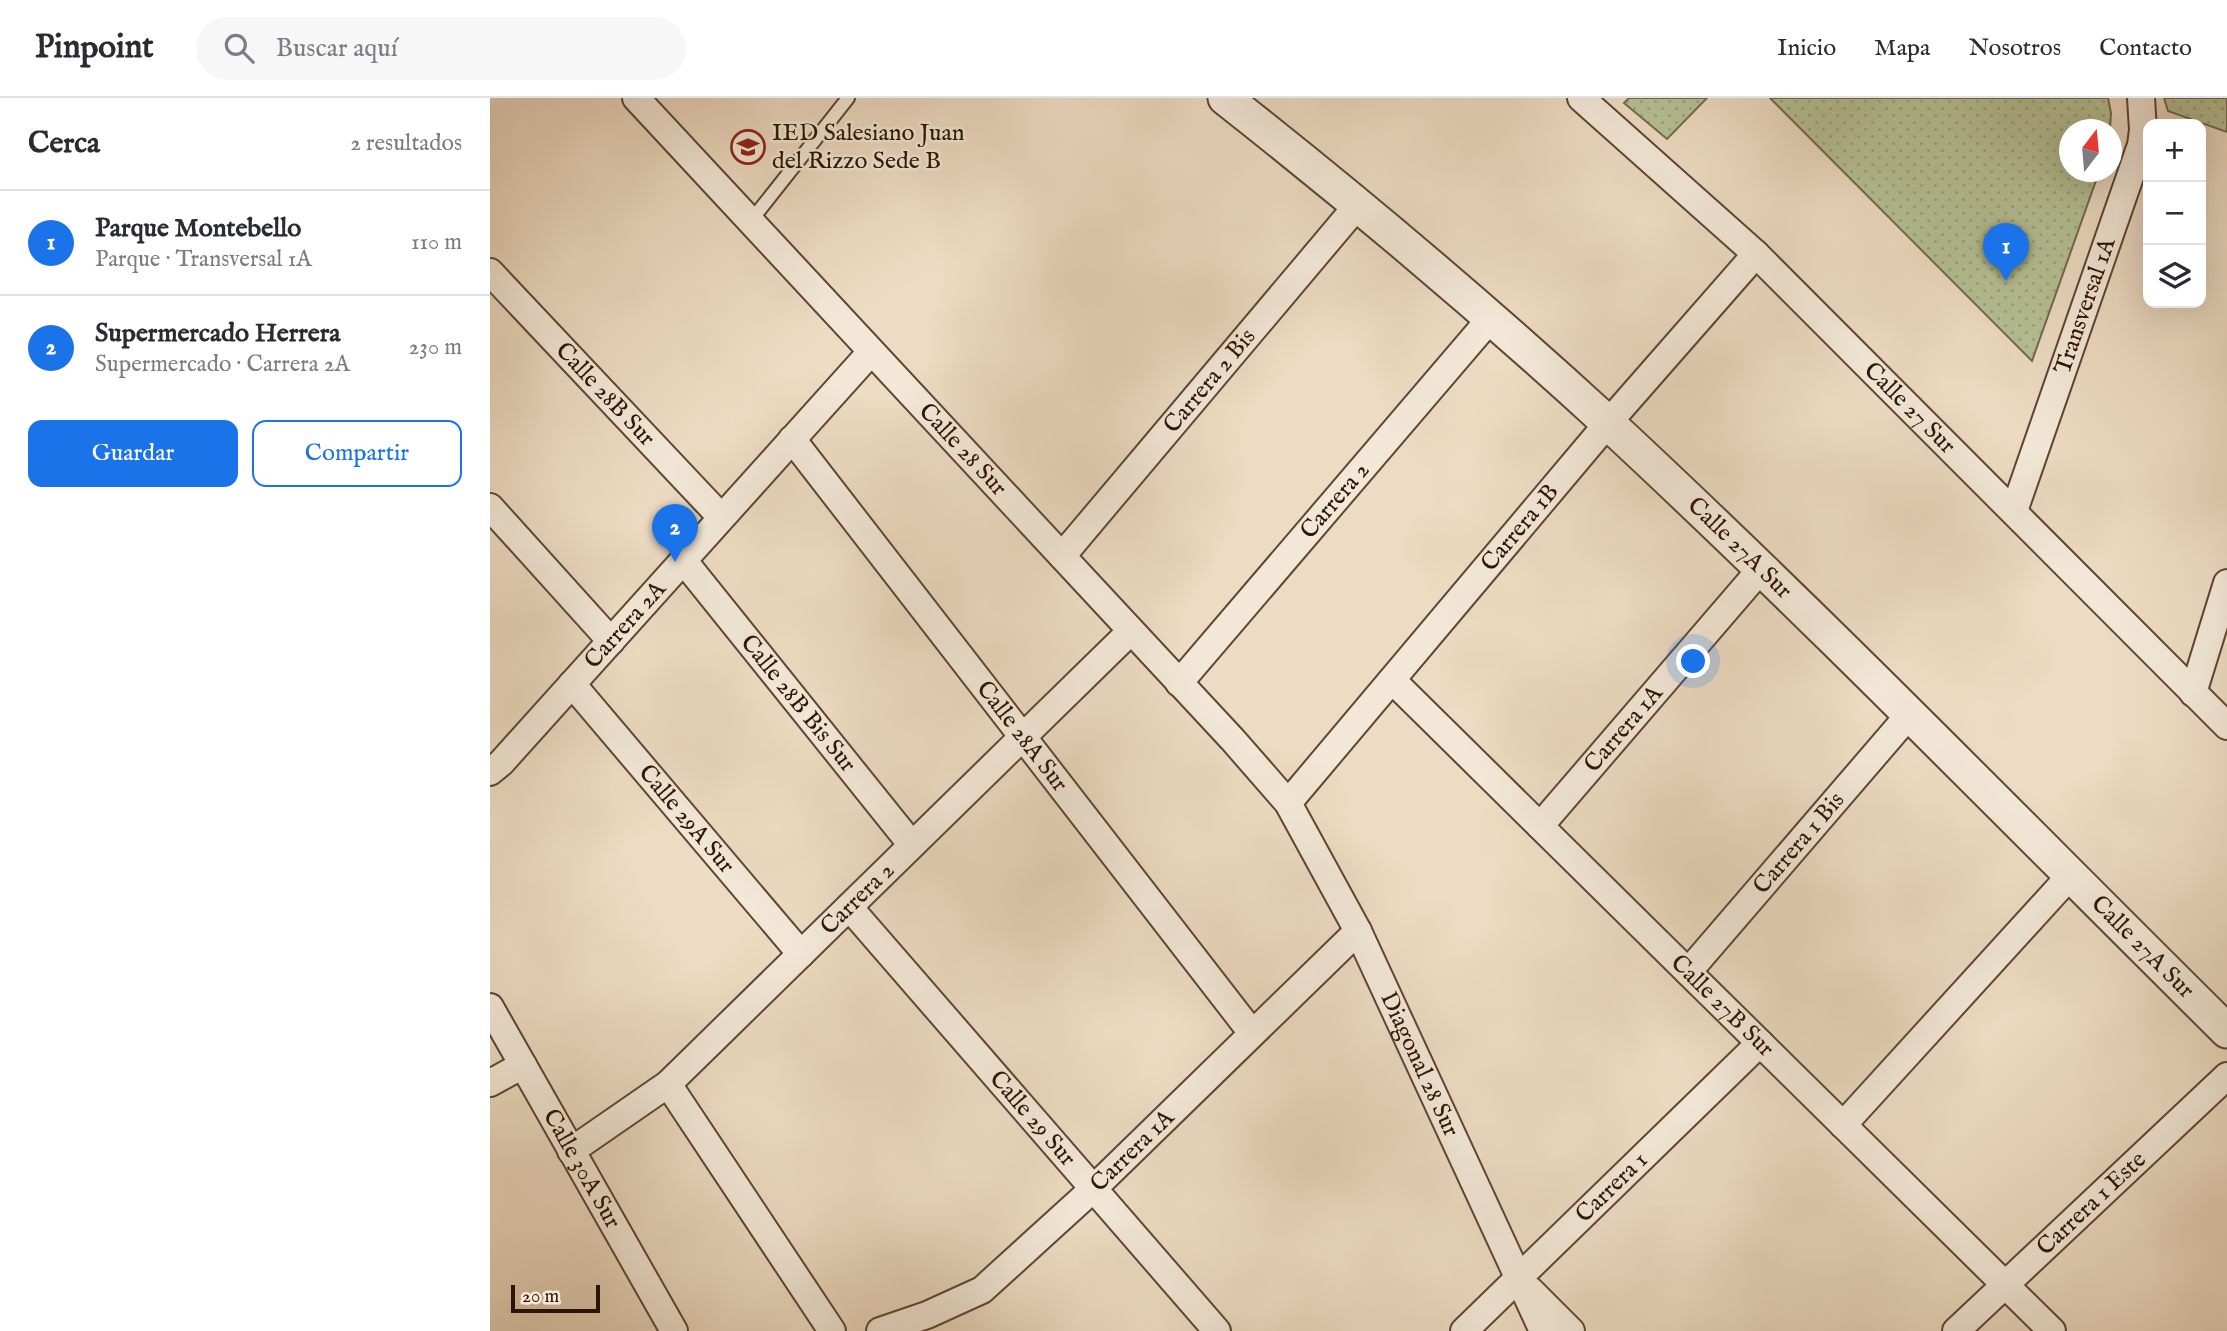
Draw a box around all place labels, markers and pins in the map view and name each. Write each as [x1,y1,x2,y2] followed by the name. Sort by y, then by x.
[772,118,965,177] place label: IED Salesiano Juan del Rizzo Sede B
[729,128,767,166] school or university icon: IED Salesiano Juan del Rizzo Sede B
[1983,223,2029,281] pin: 1
[652,504,698,562] pin: 2

